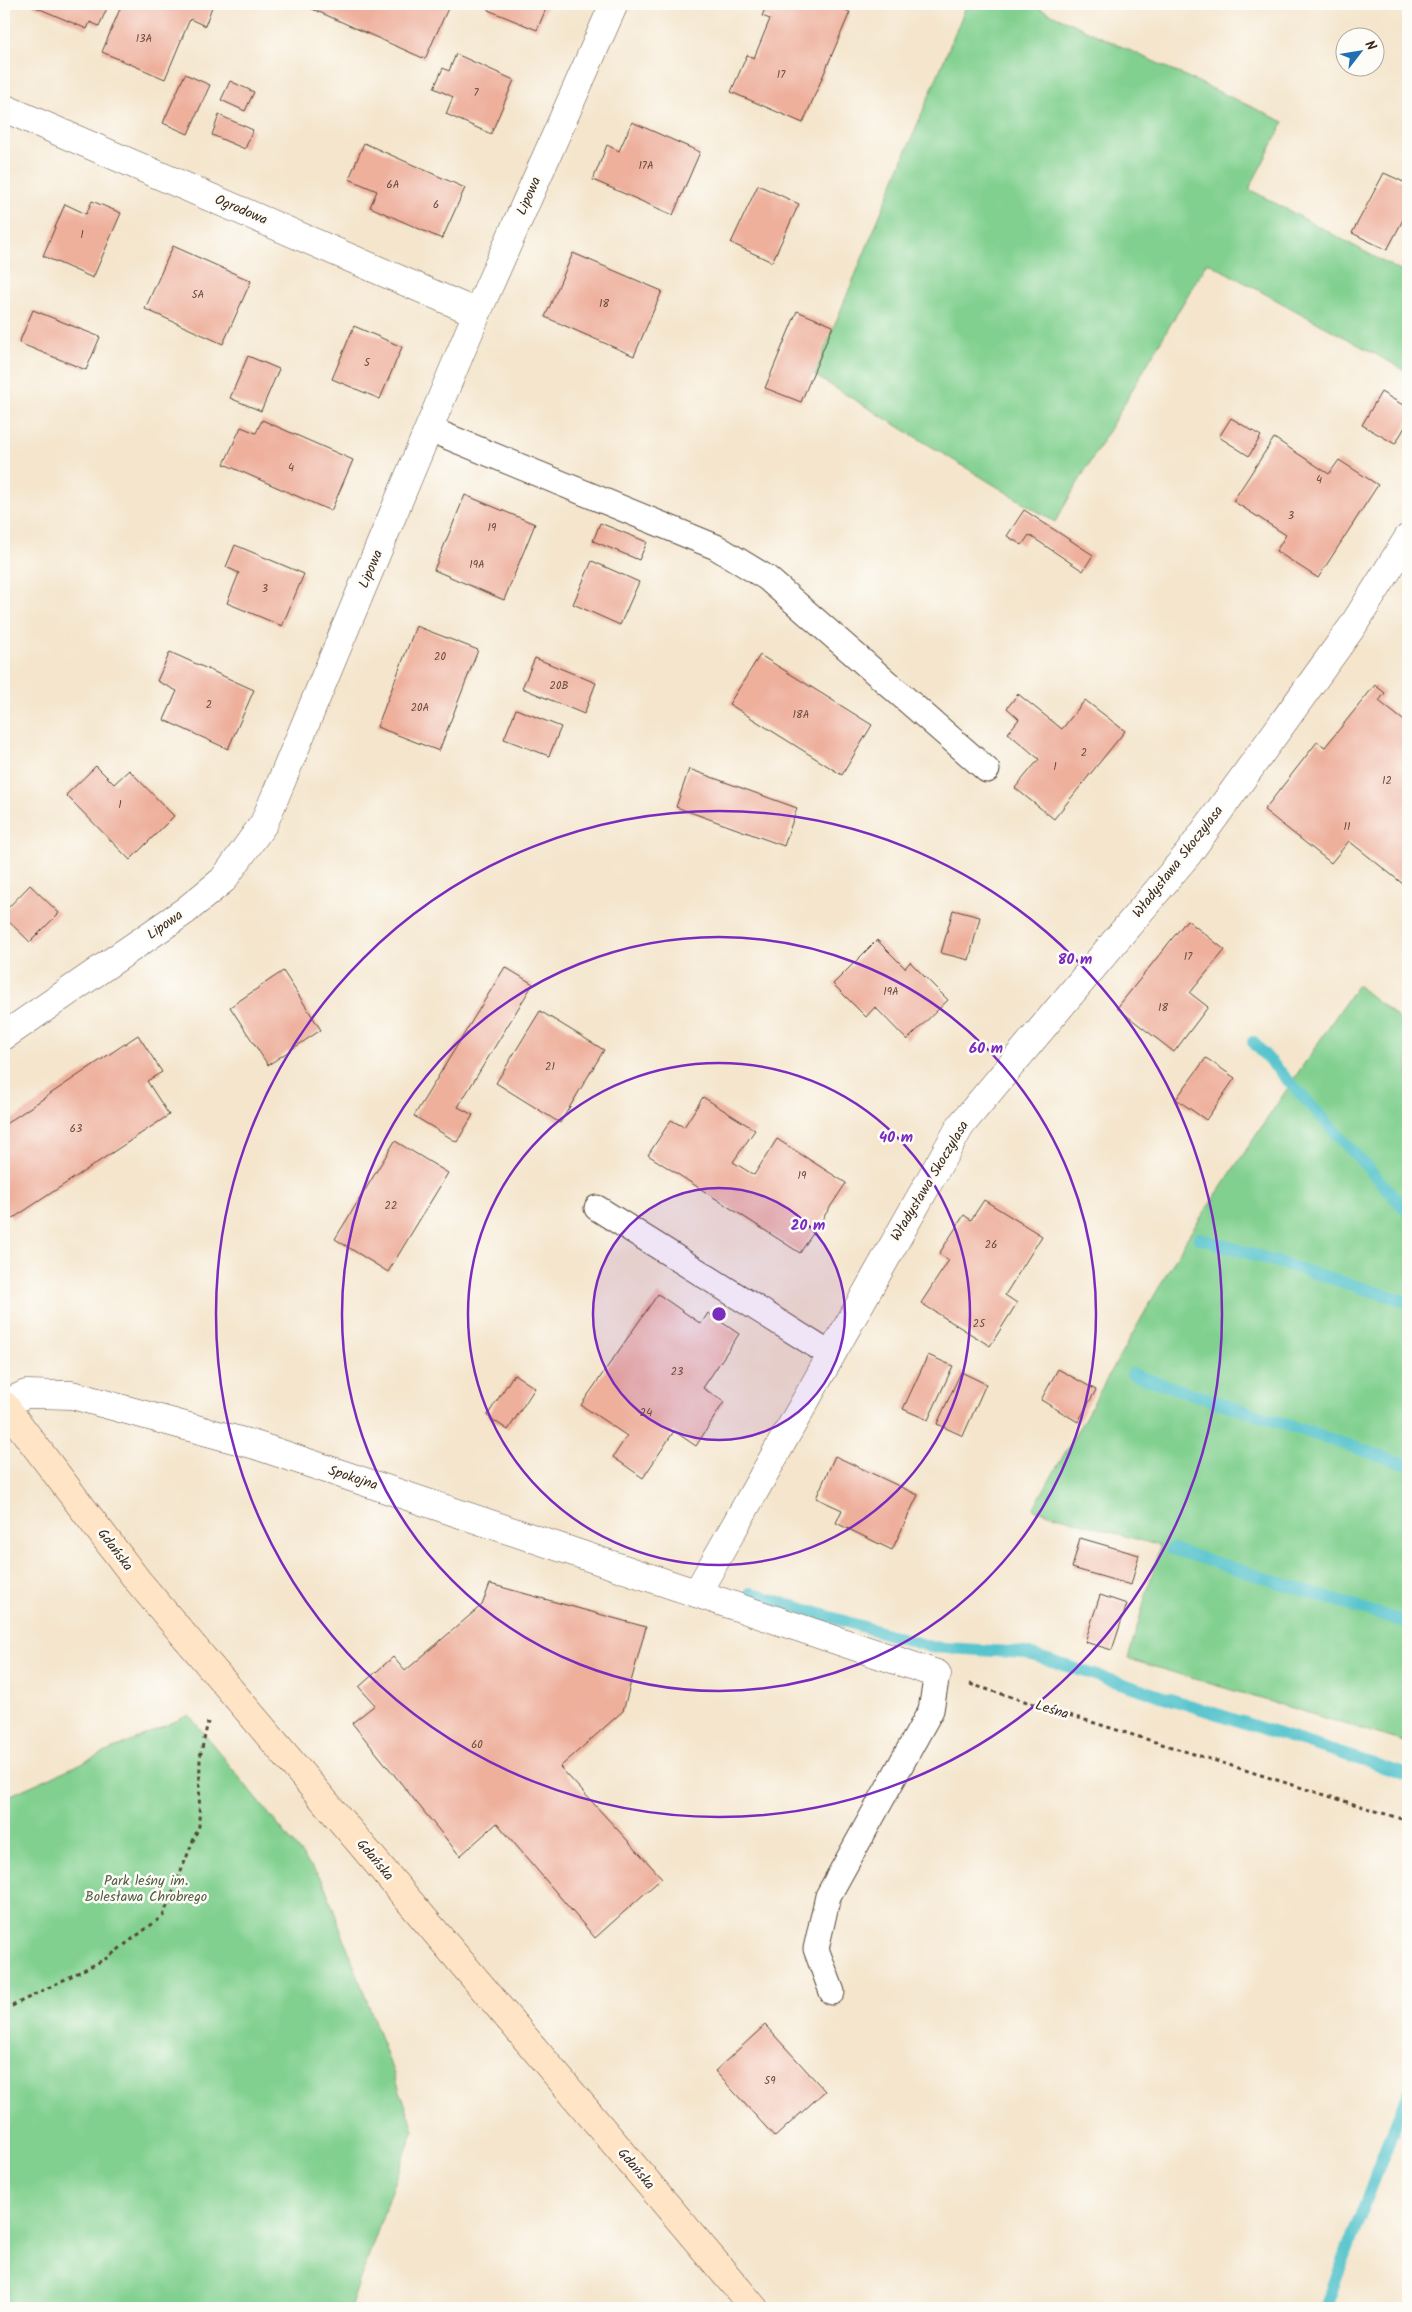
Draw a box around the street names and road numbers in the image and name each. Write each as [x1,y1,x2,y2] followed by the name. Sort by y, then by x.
[511,173,547,219] street label: Lipowa
[211,189,271,231] street label: Ogrodowa
[353,546,389,592] street label: Lipowa
[1127,801,1229,923] street label: Władysława Skoczylasa
[142,905,188,945] street label: Lipowa
[885,1117,975,1245] street label: Władysława Skoczylasa
[325,1460,381,1496] street label: Spokojna
[92,1524,138,1576] street label: Gdańska
[1033,1695,1071,1725] street label: Leśna
[351,1834,399,1886] street label: Gdańska
[612,2143,660,2195] street label: Gdańska

